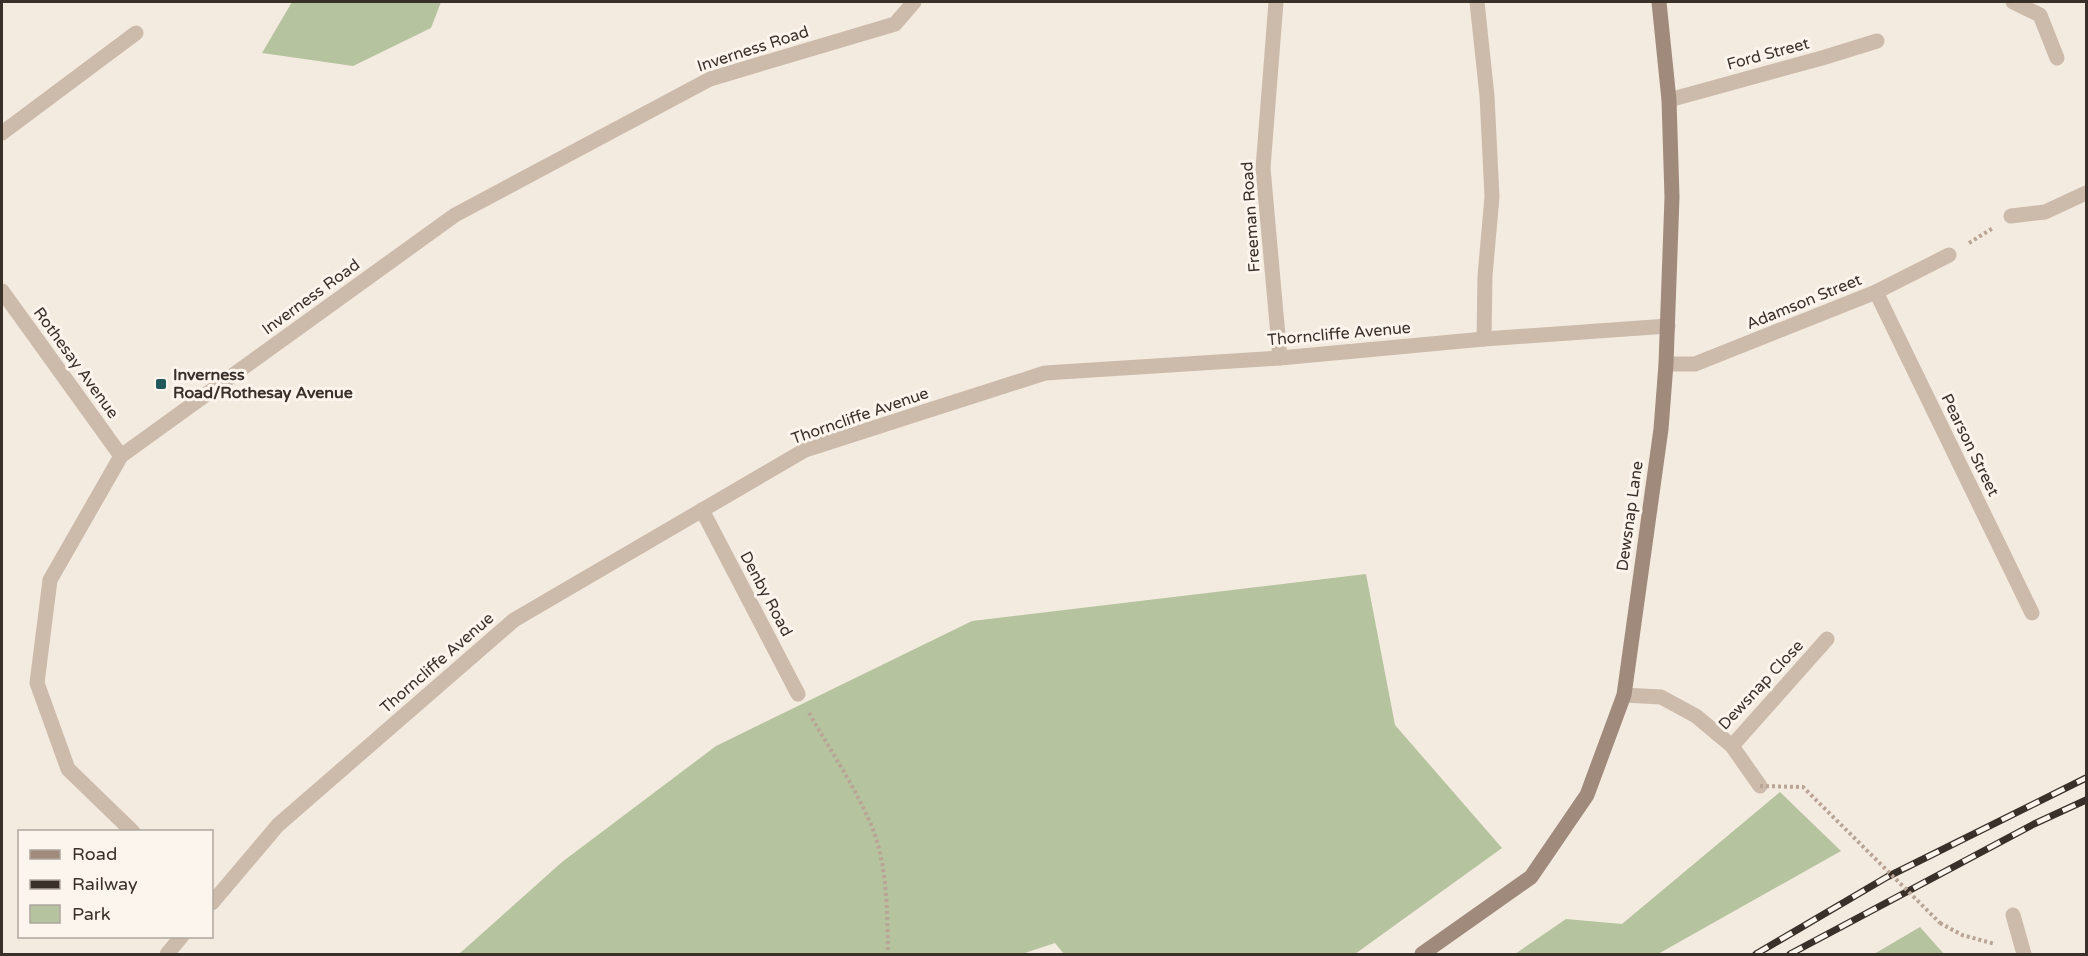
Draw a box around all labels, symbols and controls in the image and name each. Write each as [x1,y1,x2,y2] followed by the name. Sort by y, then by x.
[695,22,811,76] street label: Inverness Road
[1725,33,1811,75] street label: Ford Street
[1237,161,1265,273] street label: Freeman Road
[258,255,364,339] street label: Inverness Road
[1743,270,1865,334] street label: Adamson Street
[29,304,123,422] street label: Rothesay Avenue
[1266,318,1412,350] street label: Thorncliffe Avenue
[173,365,353,403] place label: Inverness Road/Rothesay Avenue
[154,377,168,391] marker: Inverness Road/Rothesay Avenue
[789,383,931,449] street label: Thorncliffe Avenue
[1937,390,2003,500] street label: Pearson Street
[1612,460,1648,572] street label: Dewsnap Lane
[735,548,797,640] street label: Denby Road
[376,608,498,718] street label: Thorncliffe Avenue
[1714,636,1808,734] street label: Dewsnap Close
[18,830,213,938] legend
[72,843,117,865] text: Road
[72,873,138,895] text: Railway
[72,903,111,925] text: Park

